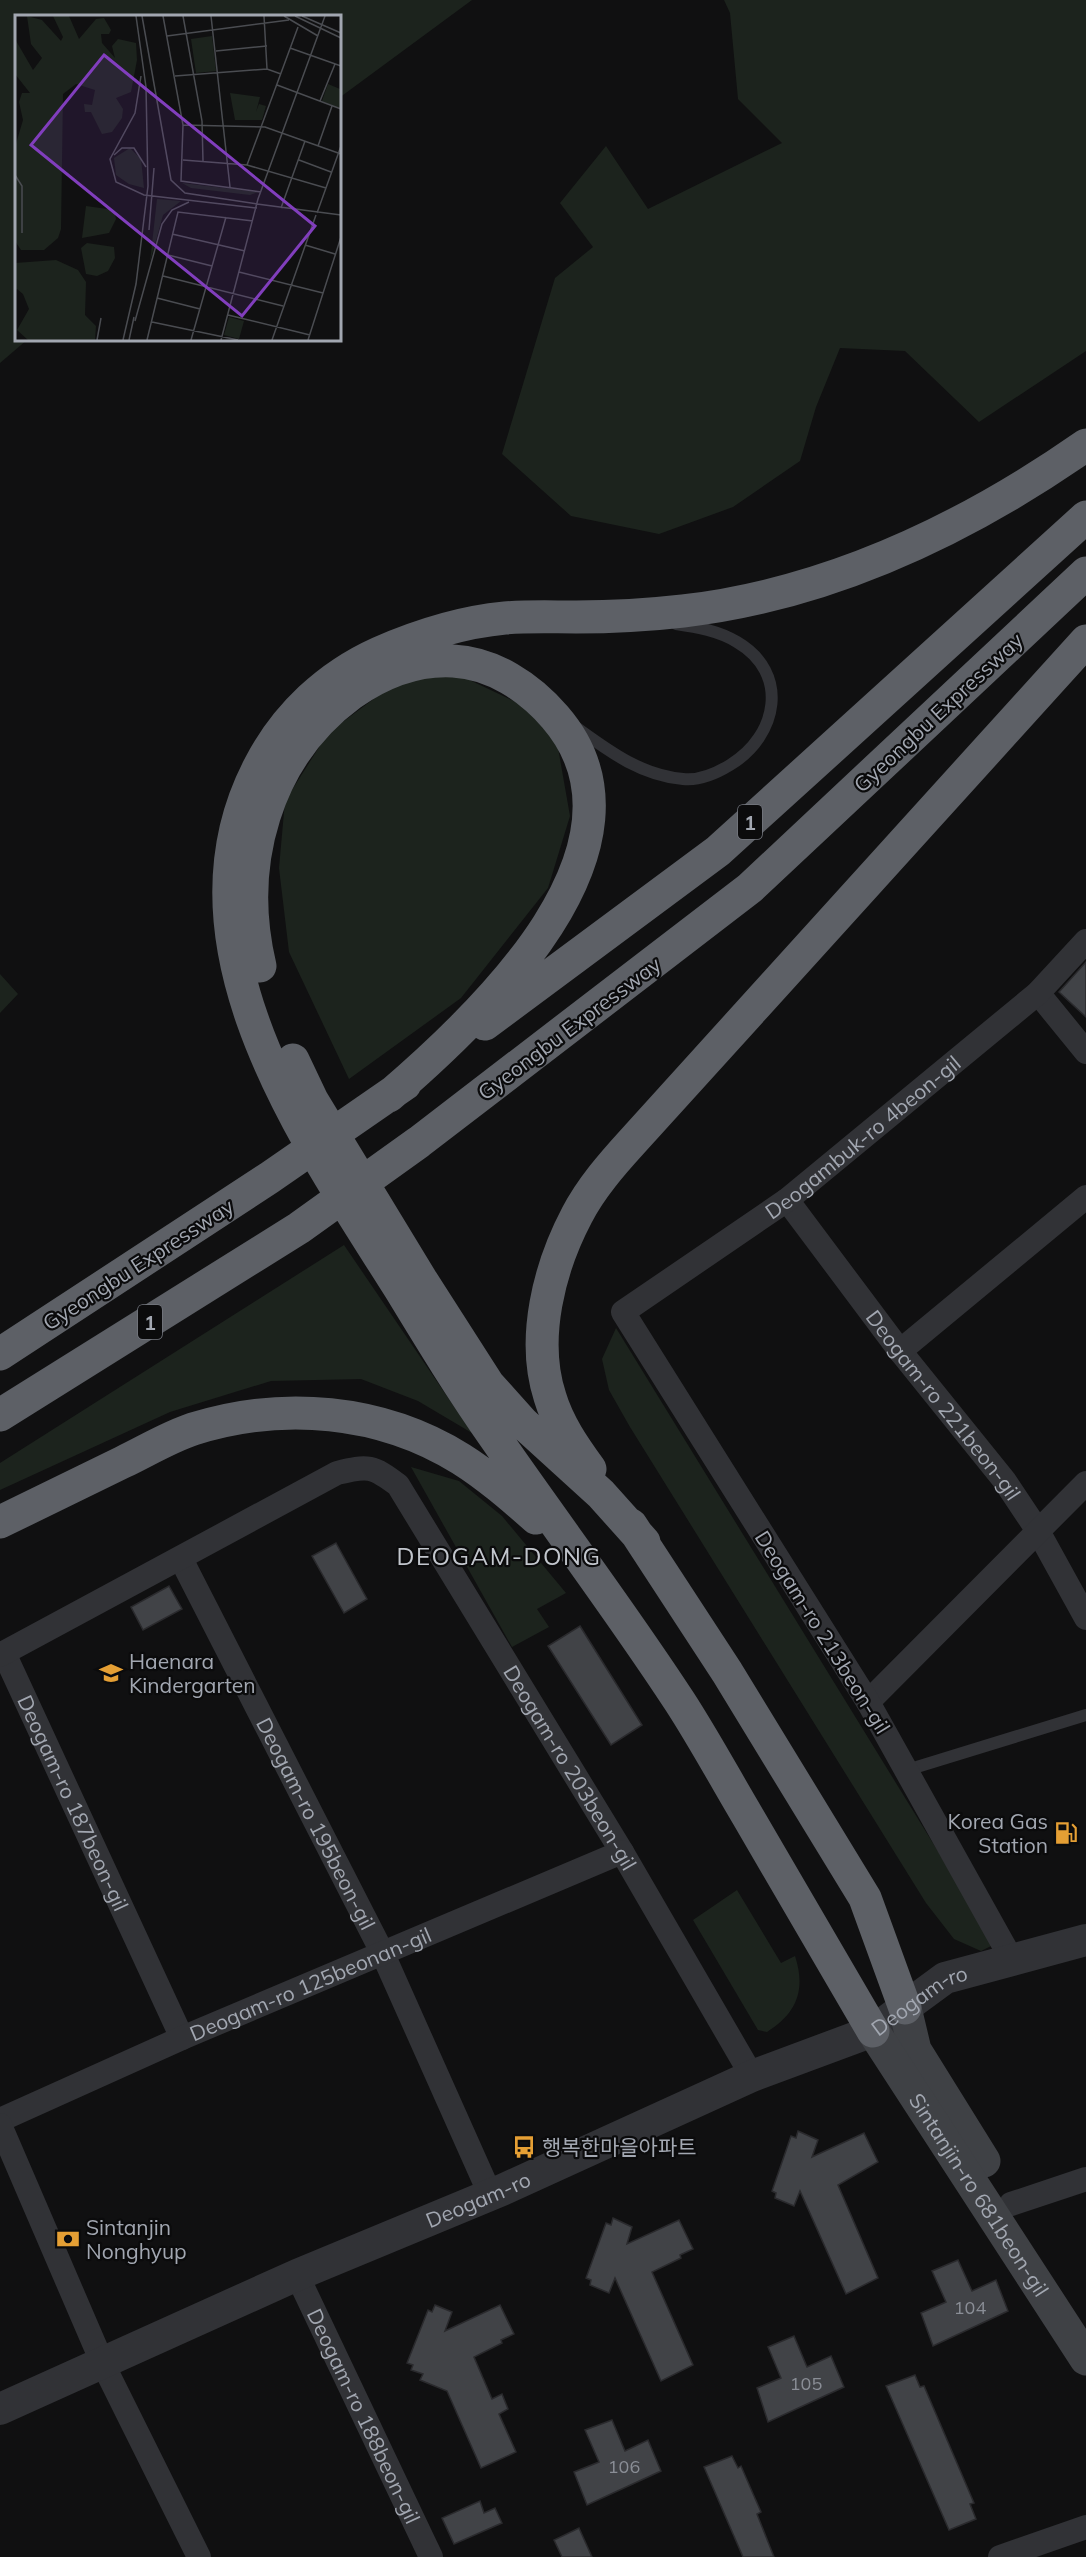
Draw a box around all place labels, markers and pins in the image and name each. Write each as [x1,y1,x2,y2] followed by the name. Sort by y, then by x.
[129,1648,256,1698] place label: Haenara Kindergarten
[98,1660,124,1686] school or university icon: Haenara Kindergarten
[948,1808,1048,1858] place label: Korea Gas Station
[1053,1820,1079,1846] fuel station icon: Korea Gas Station
[511,2134,537,2160] bus stop icon: 행복한마을아파트
[542,2134,697,2160] place label: 행복한마을아파트
[86,2214,187,2264] place label: Sintanjin Nonghyup
[55,2226,81,2252] bank icon: Sintanjin Nonghyup

